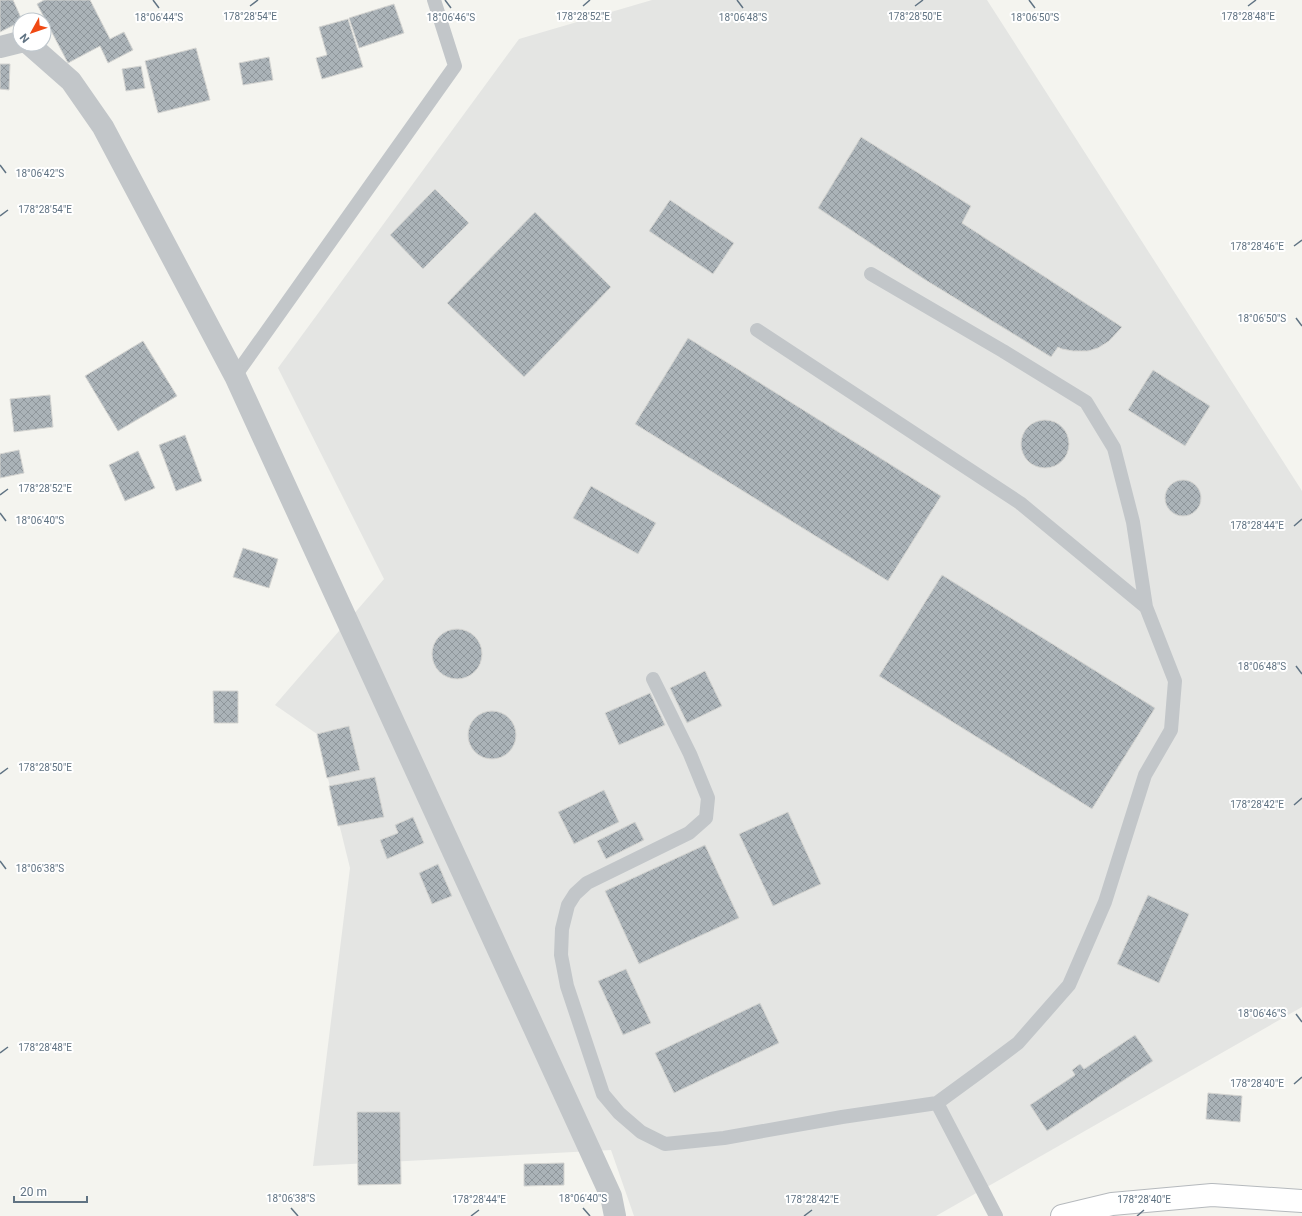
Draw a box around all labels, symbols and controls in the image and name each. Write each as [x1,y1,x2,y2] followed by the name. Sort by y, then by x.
[223,11,277,22] text: 178°28'54"E
[556,11,610,22] text: 178°28'52"E
[888,11,942,22] text: 178°28'50"E
[1221,11,1275,22] text: 178°28'48"E
[12,12,52,52] north arrow
[135,12,183,23] text: 18°06'44"S
[427,12,475,23] text: 18°06'46"S
[719,12,767,23] text: 18°06'48"S
[1011,12,1059,23] text: 18°06'50"S
[17,31,32,45] text: N
[16,168,64,179] text: 18°06'42"S
[18,204,72,215] text: 178°28'54"E
[1230,241,1284,252] text: 178°28'46"E
[1238,313,1286,324] text: 18°06'50"S
[18,483,72,494] text: 178°28'52"E
[16,515,64,526] text: 18°06'40"S
[1230,520,1284,531] text: 178°28'44"E
[1238,661,1286,672] text: 18°06'48"S
[18,762,72,773] text: 178°28'50"E
[1230,799,1284,810] text: 178°28'42"E
[16,863,64,874] text: 18°06'38"S
[1238,1008,1286,1019] text: 18°06'46"S
[18,1042,72,1053] text: 178°28'48"E
[1230,1078,1284,1089] text: 178°28'40"E
[14,1178,87,1204] scale bar
[20,1185,47,1199] text: 20 m
[267,1193,315,1204] text: 18°06'38"S
[559,1193,607,1204] text: 18°06'40"S
[452,1194,506,1205] text: 178°28'44"E
[785,1194,839,1205] text: 178°28'42"E
[1117,1194,1171,1205] text: 178°28'40"E

